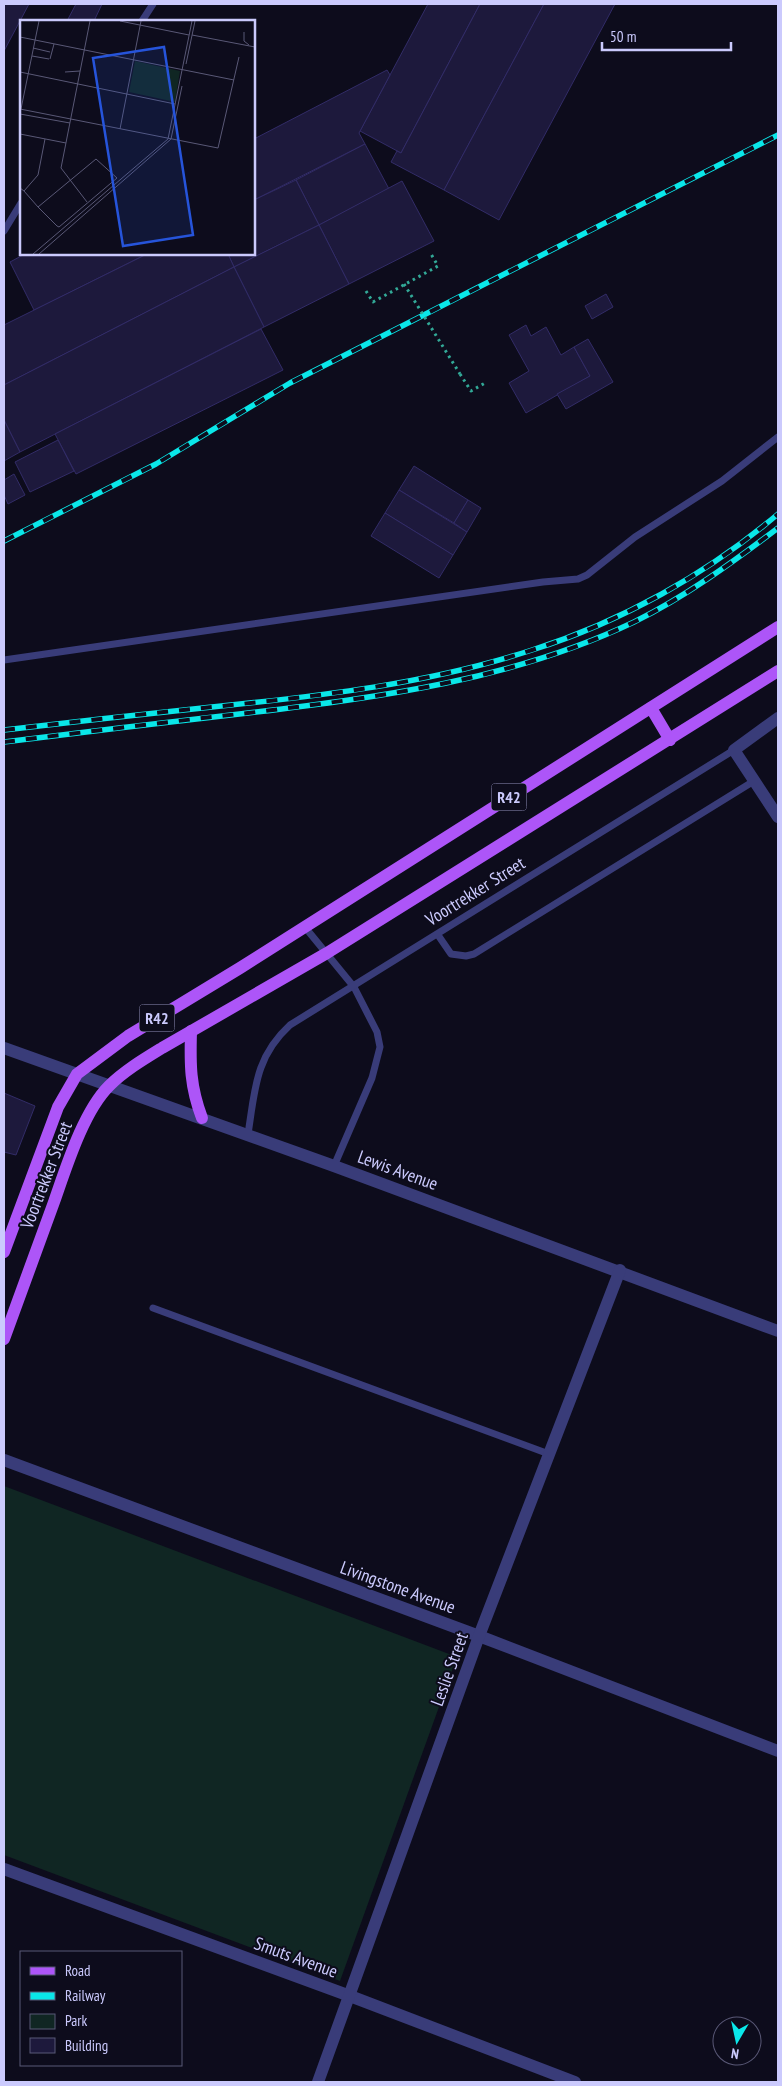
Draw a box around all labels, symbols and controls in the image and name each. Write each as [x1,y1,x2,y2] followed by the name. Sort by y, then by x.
[20,20,255,255] inset map
[602,20,731,52] scale bar
[610,27,636,46] text: 50 m
[492,784,526,810] road number: R42
[420,851,529,931] street label: Voortrekker Street
[140,1004,174,1032] road number: R42
[15,1118,77,1233] street label: Voortrekker Street
[355,1145,441,1195] street label: Lewis Avenue
[337,1556,459,1618] street label: Livingstone Avenue
[425,1629,473,1709] street label: Leslie Street
[251,1931,341,1983] street label: Smuts Avenue
[20,1951,182,2066] legend
[65,1961,91,1980] text: Road
[65,1986,106,2005] text: Railway
[65,2011,87,2030] text: Park
[712,2016,762,2066] north arrow
[65,2036,108,2055] text: Building
[730,2044,740,2063] text: N

